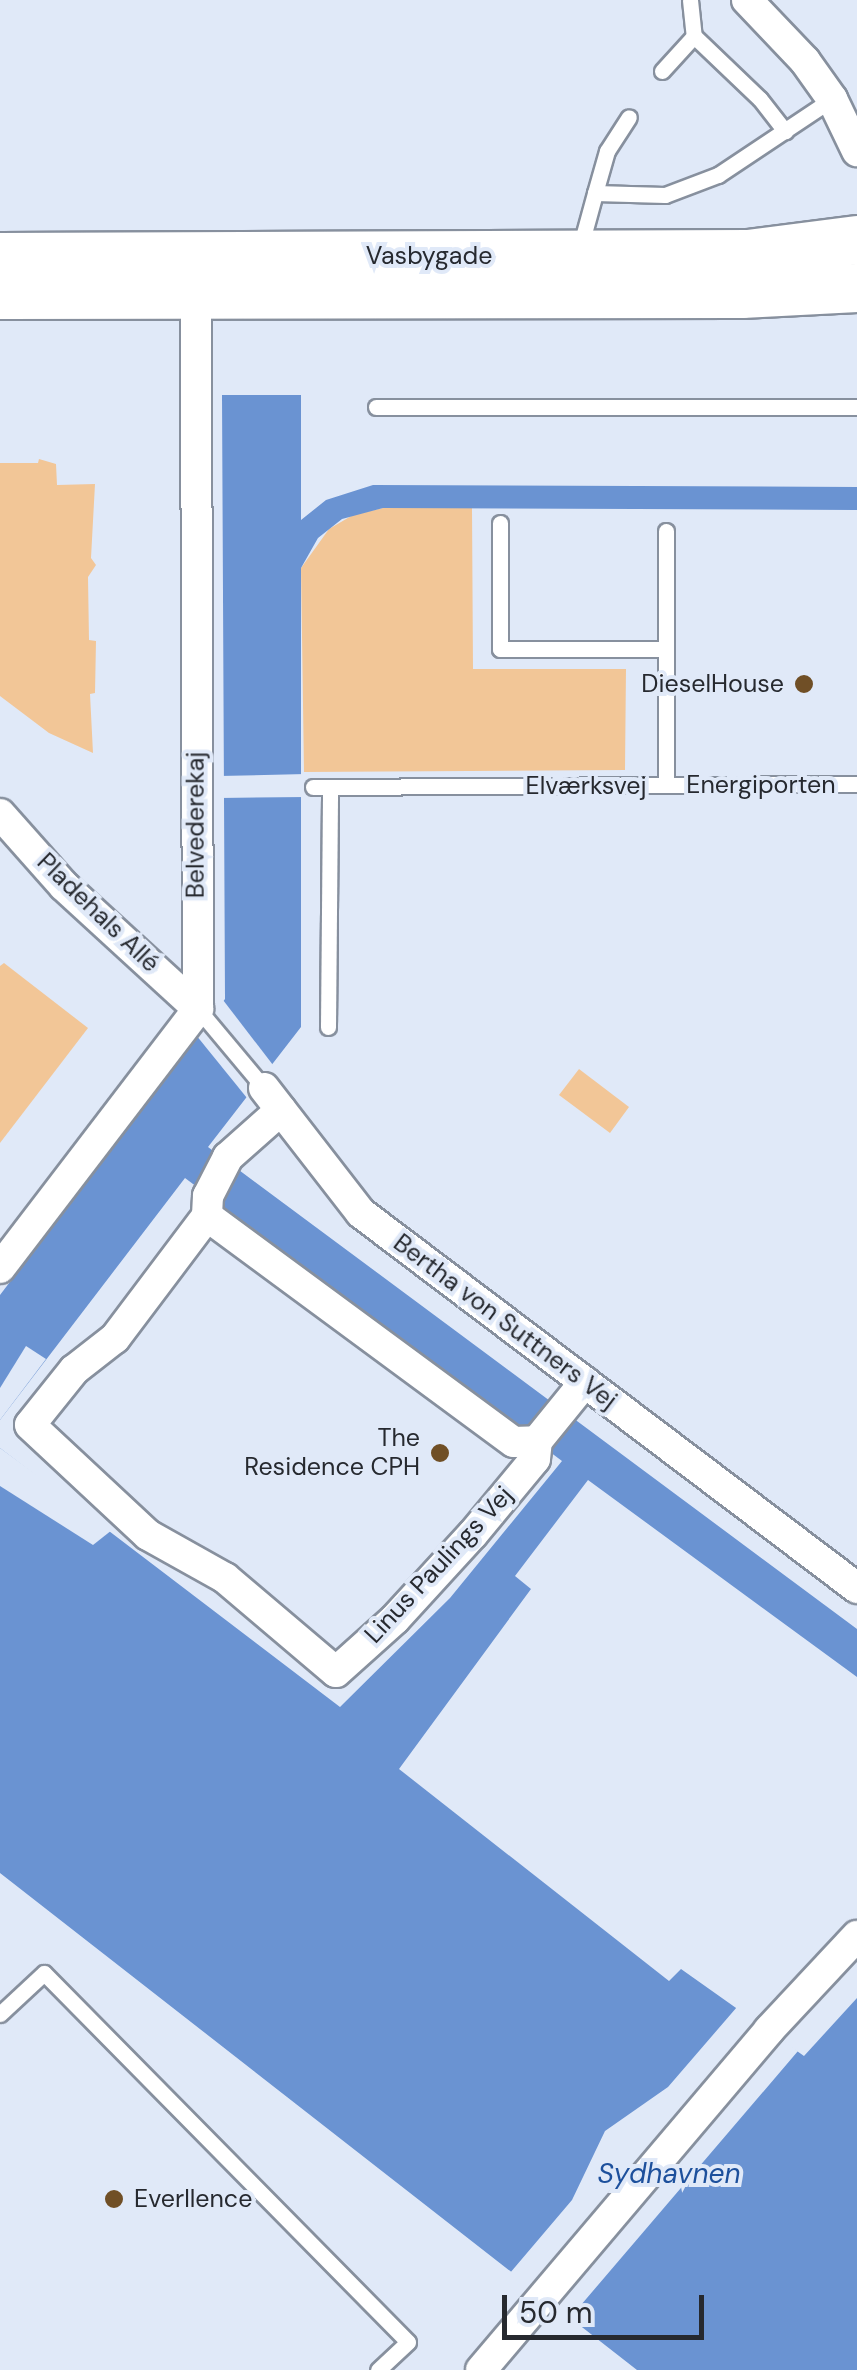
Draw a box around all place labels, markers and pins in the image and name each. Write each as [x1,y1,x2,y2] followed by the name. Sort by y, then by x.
[641,669,784,699] place label: DieselHouse
[793,673,815,695] marker: DieselHouse
[244,1424,420,1483] place label: The Residence CPH
[429,1442,451,1464] marker: The Residence CPH
[134,2184,252,2214] place label: Everllence
[103,2188,125,2210] marker: Everllence

